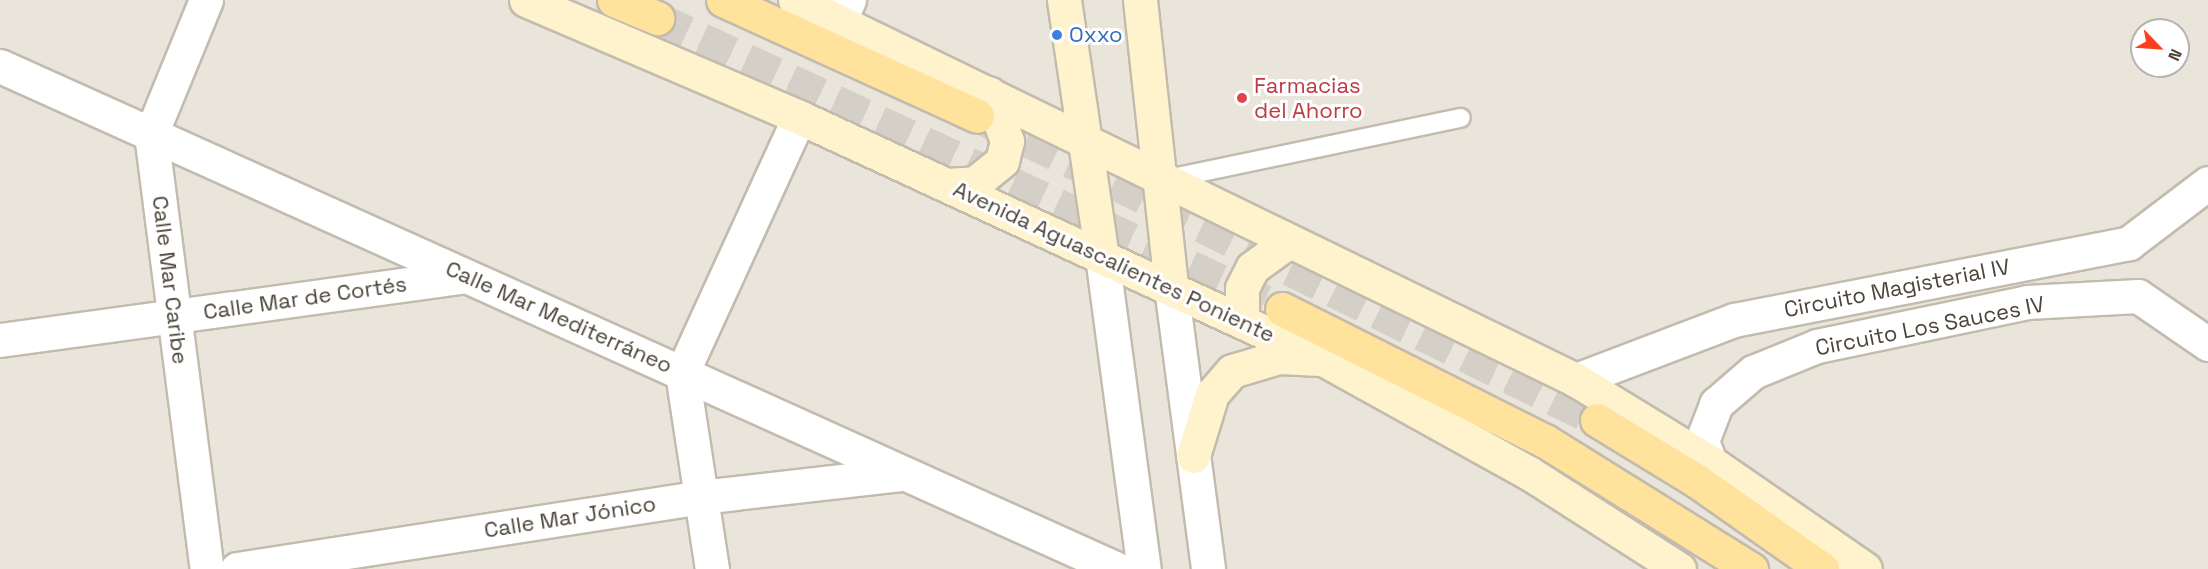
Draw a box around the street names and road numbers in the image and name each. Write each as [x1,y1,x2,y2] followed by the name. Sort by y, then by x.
[949,176,1279,348] street label: Avenida Aguascalientes Poniente
[147,194,193,366] street label: Calle Mar Caribe
[1782,253,2012,323] street label: Circuito Magisterial IV
[442,255,676,379] street label: Calle Mar Mediterráneo
[202,271,408,325] street label: Calle Mar de Cortés
[1813,291,2047,361] street label: Circuito Los Sauces IV
[482,490,658,544] street label: Calle Mar Jónico

